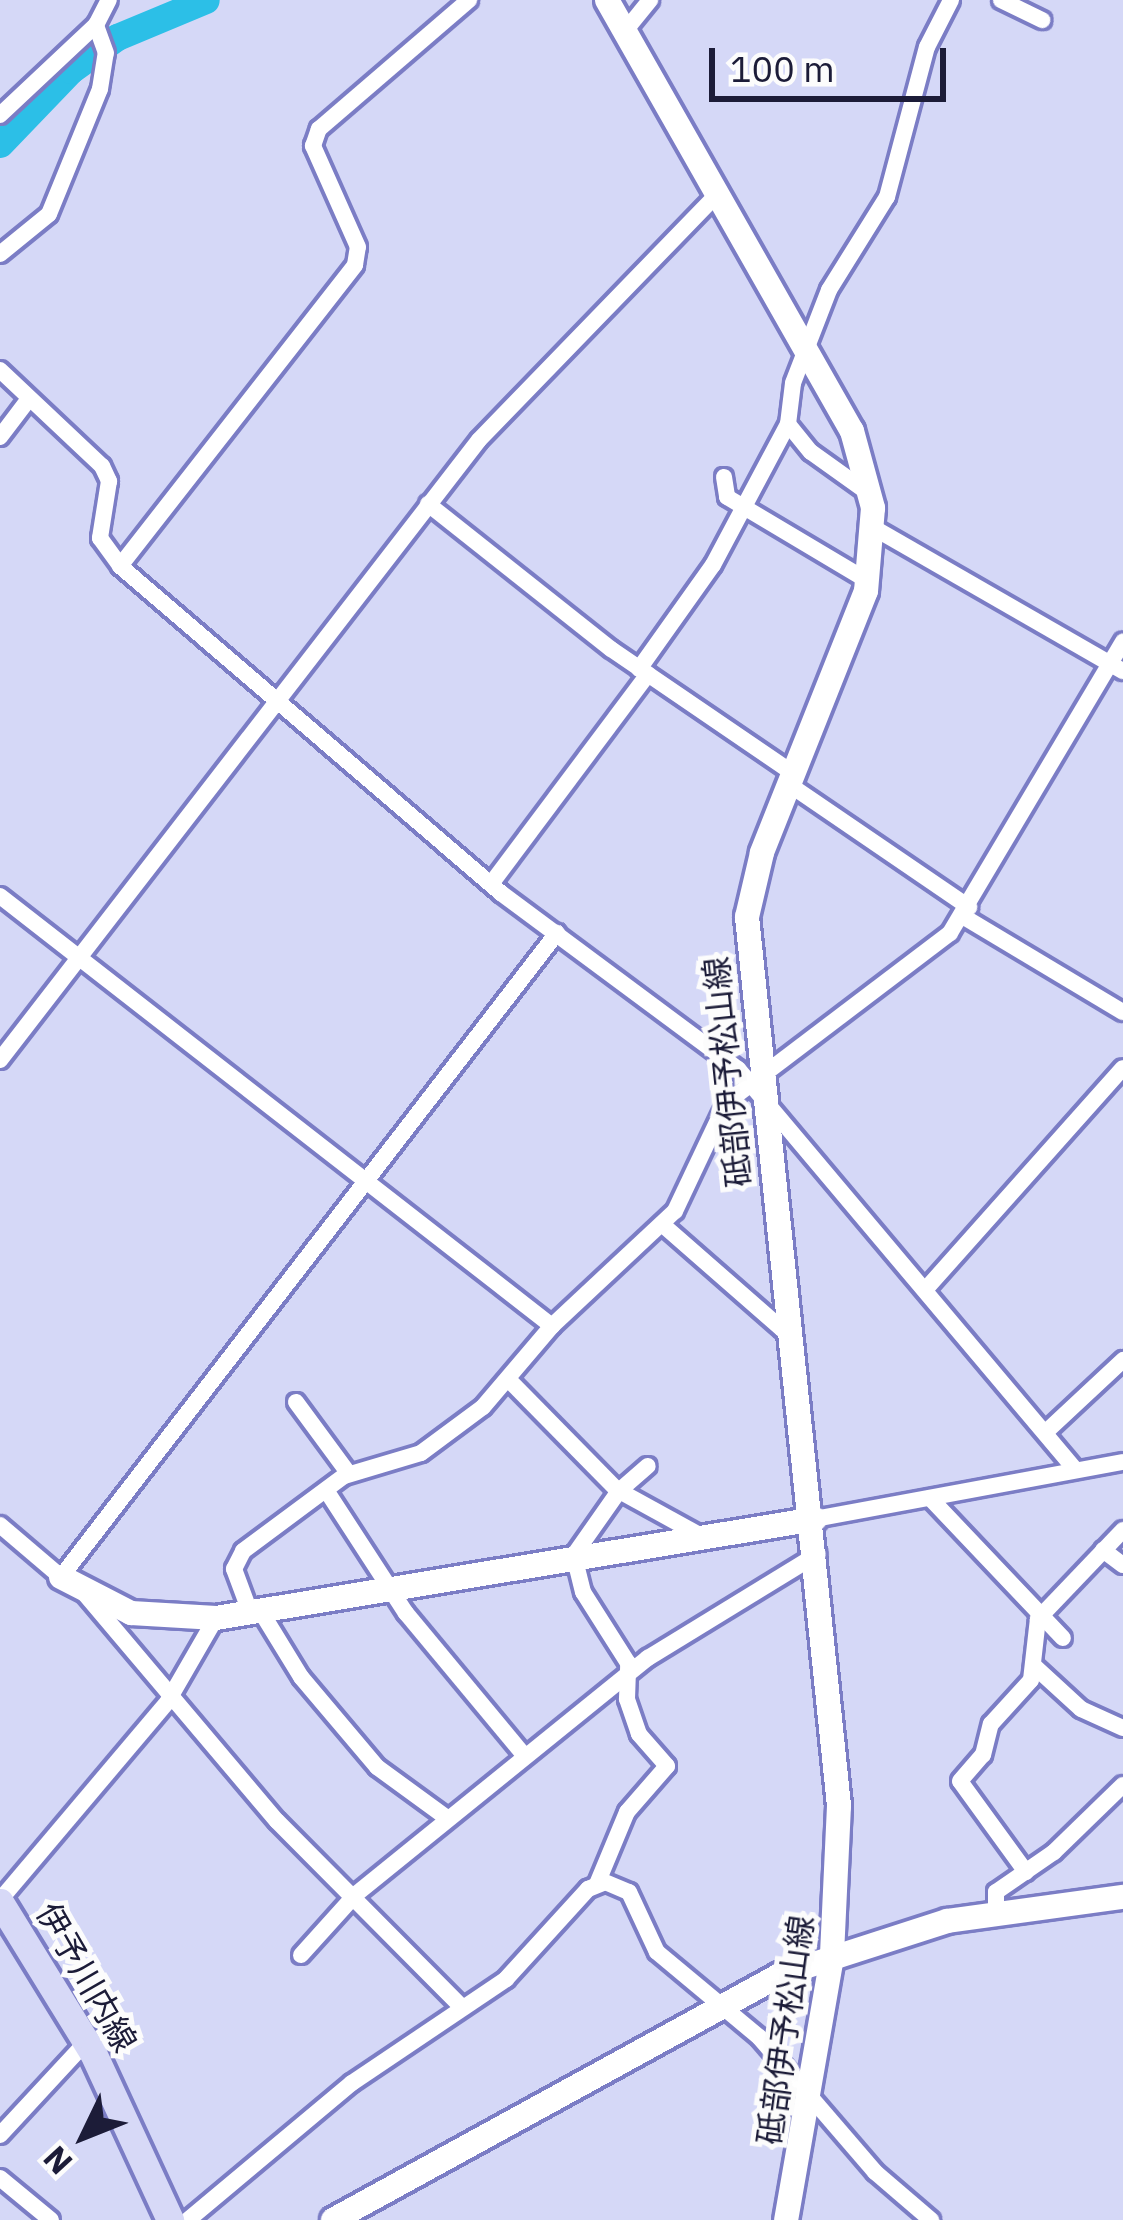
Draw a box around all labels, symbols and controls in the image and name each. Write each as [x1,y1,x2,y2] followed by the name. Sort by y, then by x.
[715,24,952,98] scale bar
[730,45,835,92] text: 100 m
[695,955,759,1189] street label: 砥部伊予松山線
[29,1896,145,2058] street label: 伊予川内線
[749,1913,821,2147] street label: 砥部伊予松山線
[24,2076,144,2196] north arrow
[33,2137,81,2184] text: N

